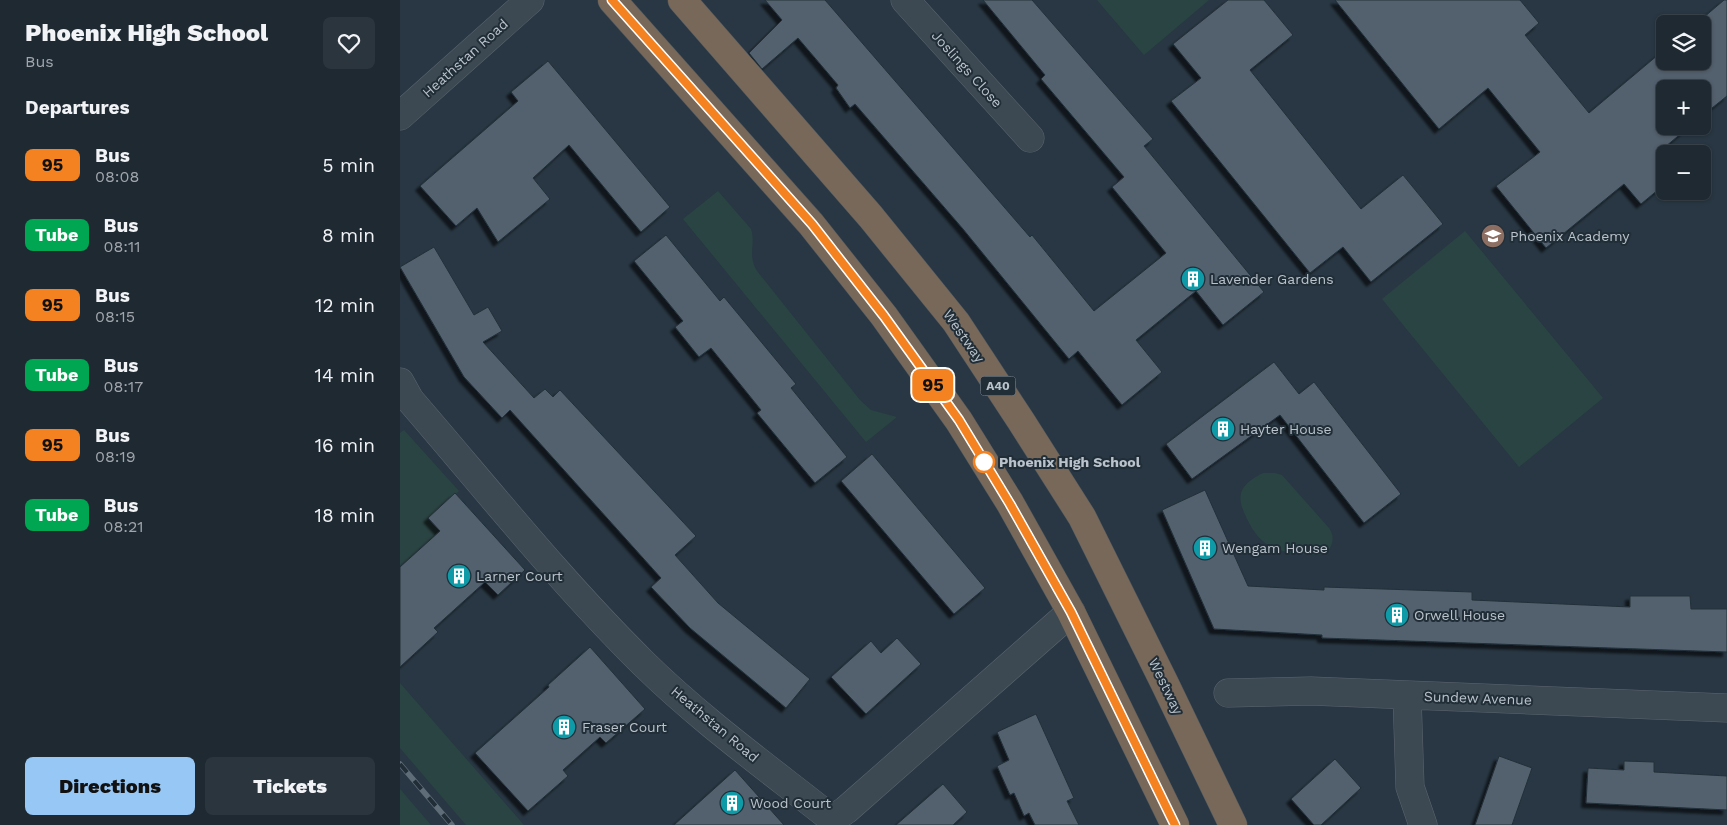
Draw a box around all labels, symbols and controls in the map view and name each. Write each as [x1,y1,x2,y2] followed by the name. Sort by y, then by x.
[1656,15,1711,200] map controls
[1656,15,1711,70] button: layers
[419,16,511,100] street label: Heathstan Road
[323,17,375,69] button: heart
[25,19,268,47] text: Phoenix High School
[928,27,1006,111] street label: Joslings Close
[25,52,54,71] text: Bus
[1656,80,1711,135] button: +
[25,96,130,119] text: Departures
[95,144,130,167] text: Bus
[1656,145,1711,200] button: −
[42,154,63,175] text: 95
[323,154,375,177] text: 5 min
[95,167,139,186] text: 08:08
[104,214,138,237] text: Bus
[1480,223,1506,249] school or university icon: Phoenix Academy
[35,224,79,245] text: Tube
[322,224,375,247] text: 8 min
[1510,228,1630,244] place label: Phoenix Academy
[104,237,141,256] text: 08:11
[1180,266,1206,292] building icon: Lavender Gardens
[1210,271,1334,287] place label: Lavender Gardens
[95,284,130,307] text: Bus
[42,294,63,315] text: 95
[315,294,375,317] text: 12 min
[95,307,135,326] text: 08:15
[940,307,988,366] street label: Westway
[104,354,138,377] text: Bus
[35,364,79,385] text: Tube
[315,364,375,387] text: 14 min
[910,369,956,401] line badge: 95
[922,374,944,395] text: 95
[980,376,1016,396] road number: A40
[104,377,143,396] text: 08:17
[1210,416,1236,442] building icon: Hayter House
[1240,421,1332,437] place label: Hayter House
[95,424,130,447] text: Bus
[42,434,63,455] text: 95
[315,434,375,457] text: 16 min
[95,447,136,466] text: 08:19
[973,451,995,473] marker: Phoenix High School
[999,454,1141,470] place label: Phoenix High School
[104,494,138,517] text: Bus
[35,504,79,525] text: Tube
[314,504,375,527] text: 18 min
[104,517,144,536] text: 08:21
[1192,535,1218,561] building icon: Wengam House
[1222,540,1328,556] place label: Wengam House
[446,563,472,589] building icon: Larner Court
[476,568,563,584] place label: Larner Court
[1384,602,1410,628] building icon: Orwell House
[1414,607,1505,623] place label: Orwell House
[1146,655,1187,717] street label: Westway
[668,683,762,765] street label: Heathstan Road
[1424,688,1532,708] street label: Sundew Avenue
[551,714,577,740] building icon: Fraser Court
[582,719,667,735] place label: Fraser Court
[25,757,195,815] button: Directions
[205,757,375,815] button: Tickets
[719,790,745,816] building icon: Wood Court
[750,795,831,811] place label: Wood Court

